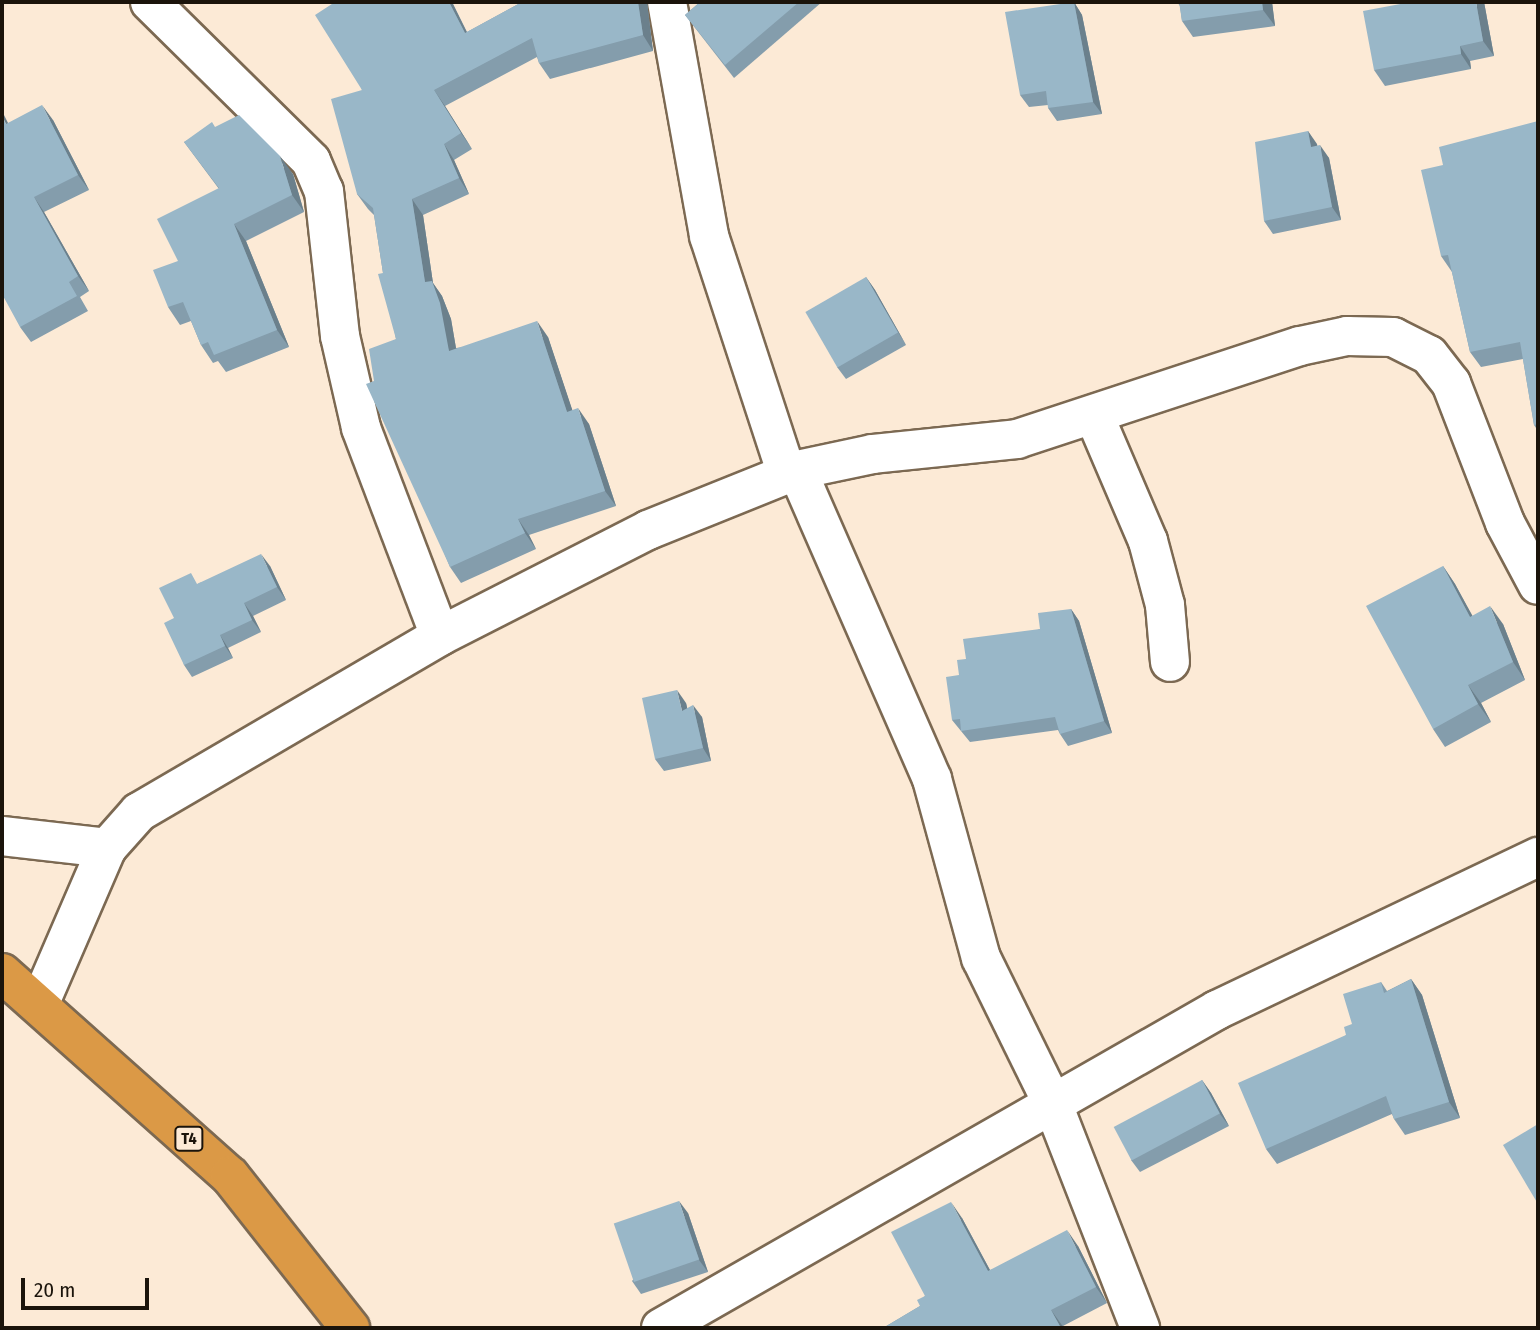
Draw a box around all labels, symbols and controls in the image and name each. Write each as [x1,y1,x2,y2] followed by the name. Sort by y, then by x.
[173,1126,205,1152] road number: T4
[24,1264,152,1308] scale bar
[34,1277,75,1303] text: 20 m

